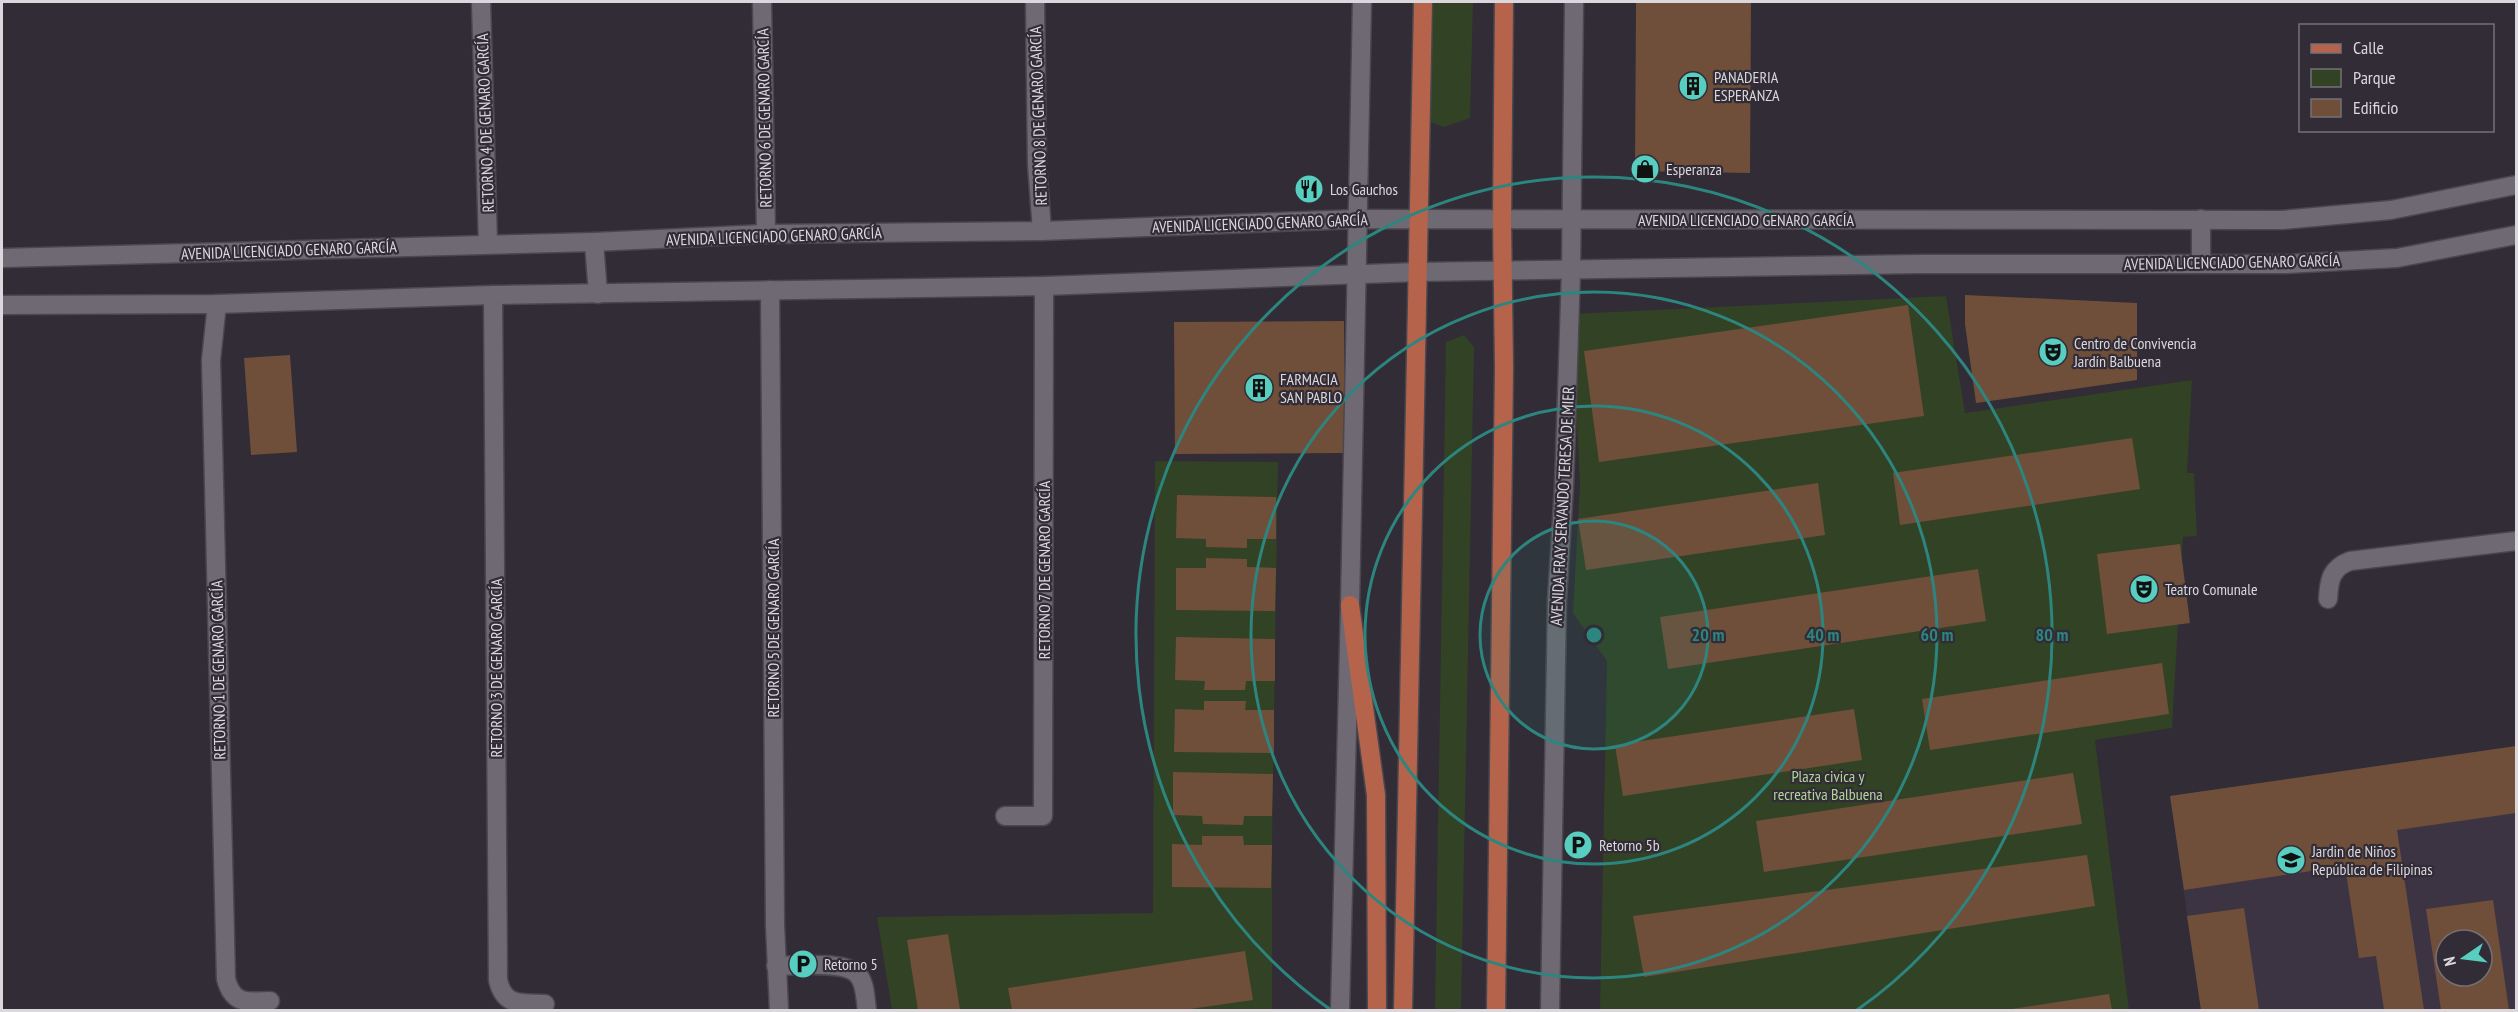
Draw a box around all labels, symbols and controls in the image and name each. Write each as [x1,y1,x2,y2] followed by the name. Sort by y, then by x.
[2299,24,2494,132] legend
[1025,26,1051,206] street label: RETORNO 8 DE GENARO GARCÍA
[752,28,776,208] street label: RETORNO 6 DE GENARO GARCÍA
[472,33,498,213] street label: RETORNO 4 DE GENARO GARCÍA
[2353,36,2384,59] text: Calle
[2353,66,2396,89] text: Parque
[1714,67,1780,105] place label: PANADERIA ESPERANZA
[1677,70,1709,102] building icon: PANADERIA ESPERANZA
[2353,96,2399,119] text: Edificio
[1629,153,1661,185] shop icon: Esperanza
[1666,159,1722,179] place label: Esperanza
[1293,173,1325,205] restaurant icon: Los Gauchos
[1330,179,1398,199] place label: Los Gauchos
[1152,209,1369,237] street label: AVENIDA LICENCIADO GENARO GARCÍA
[1638,210,1854,230] street label: AVENIDA LICENCIADO GENARO GARCÍA
[666,222,883,250] street label: AVENIDA LICENCIADO GENARO GARCÍA
[181,236,398,264] street label: AVENIDA LICENCIADO GENARO GARCÍA
[2124,250,2341,274] street label: AVENIDA LICENCIADO GENARO GARCÍA
[2073,333,2196,371] place label: Centro de Convivencia Jardín Balbuena
[2037,336,2069,368] theatre icon: Centro de Convivencia Jardín Balbuena
[1280,369,1343,407] place label: FARMACIA SAN PABLO
[1243,372,1275,404] building icon: FARMACIA SAN PABLO
[1546,385,1578,626] street label: AVENIDA FRAY SERVANDO TERESA DE MIER
[1034,480,1054,659] street label: RETORNO 7 DE GENARO GARCÍA
[763,538,783,718] street label: RETORNO 5 DE GENARO GARCÍA
[2128,573,2160,605] theatre icon: Teatro Comunale
[486,578,506,758] street label: RETORNO 3 DE GENARO GARCÍA
[2165,579,2258,599] place label: Teatro Comunale
[206,580,230,760] street label: RETORNO 1 DE GENARO GARCÍA
[1692,623,1724,646] text: 20 m
[1807,623,1839,646] text: 40 m
[1921,623,1953,646] text: 60 m
[2036,623,2068,646] text: 80 m
[1584,625,1604,645] centre of rings
[1773,766,1883,804] park label: Plaza civica y recreativa Balbuena
[1562,829,1594,861] parking icon: Retorno 5b
[1599,835,1660,855] place label: Retorno 5b
[2311,841,2433,879] place label: Jardin de Niños República de Filipinas
[2275,844,2307,876] school or university icon: Jardin de Niños República de Filipinas
[2434,928,2494,988] north arrow
[787,948,819,980] parking icon: Retorno 5
[824,954,878,974] place label: Retorno 5
[2439,955,2460,968] text: N

